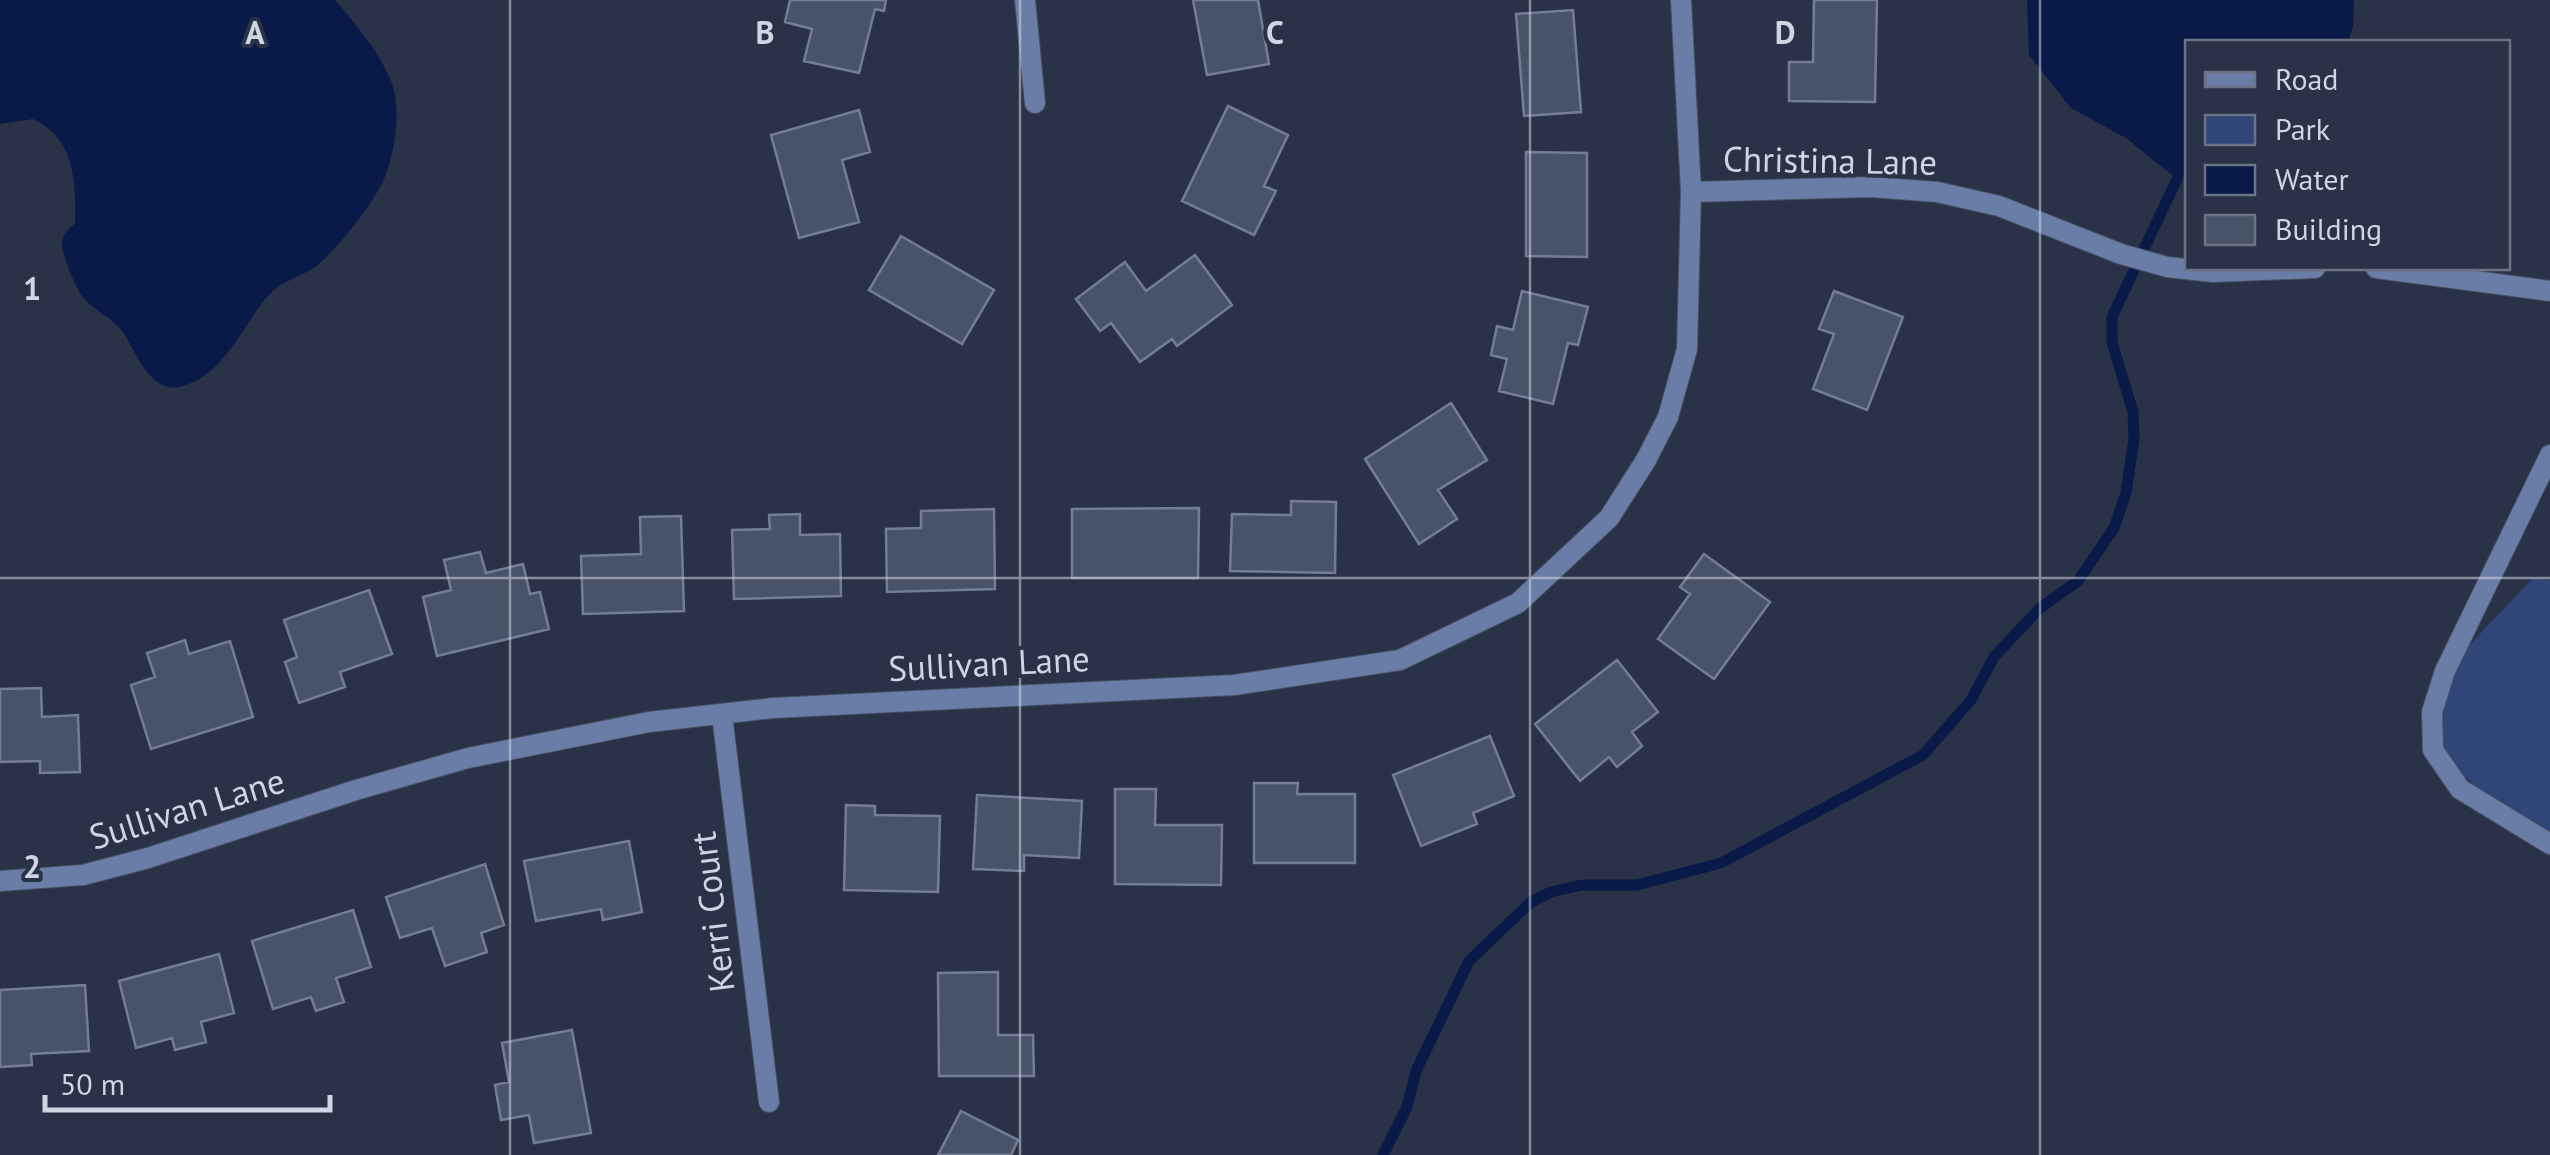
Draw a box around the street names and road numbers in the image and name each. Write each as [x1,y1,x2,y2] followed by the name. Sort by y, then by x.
[1723,135,1937,185] street label: Christina Lane
[887,635,1091,691] street label: Sullivan Lane
[84,757,290,860] street label: Sullivan Lane
[679,829,745,995] street label: Kerri Court

